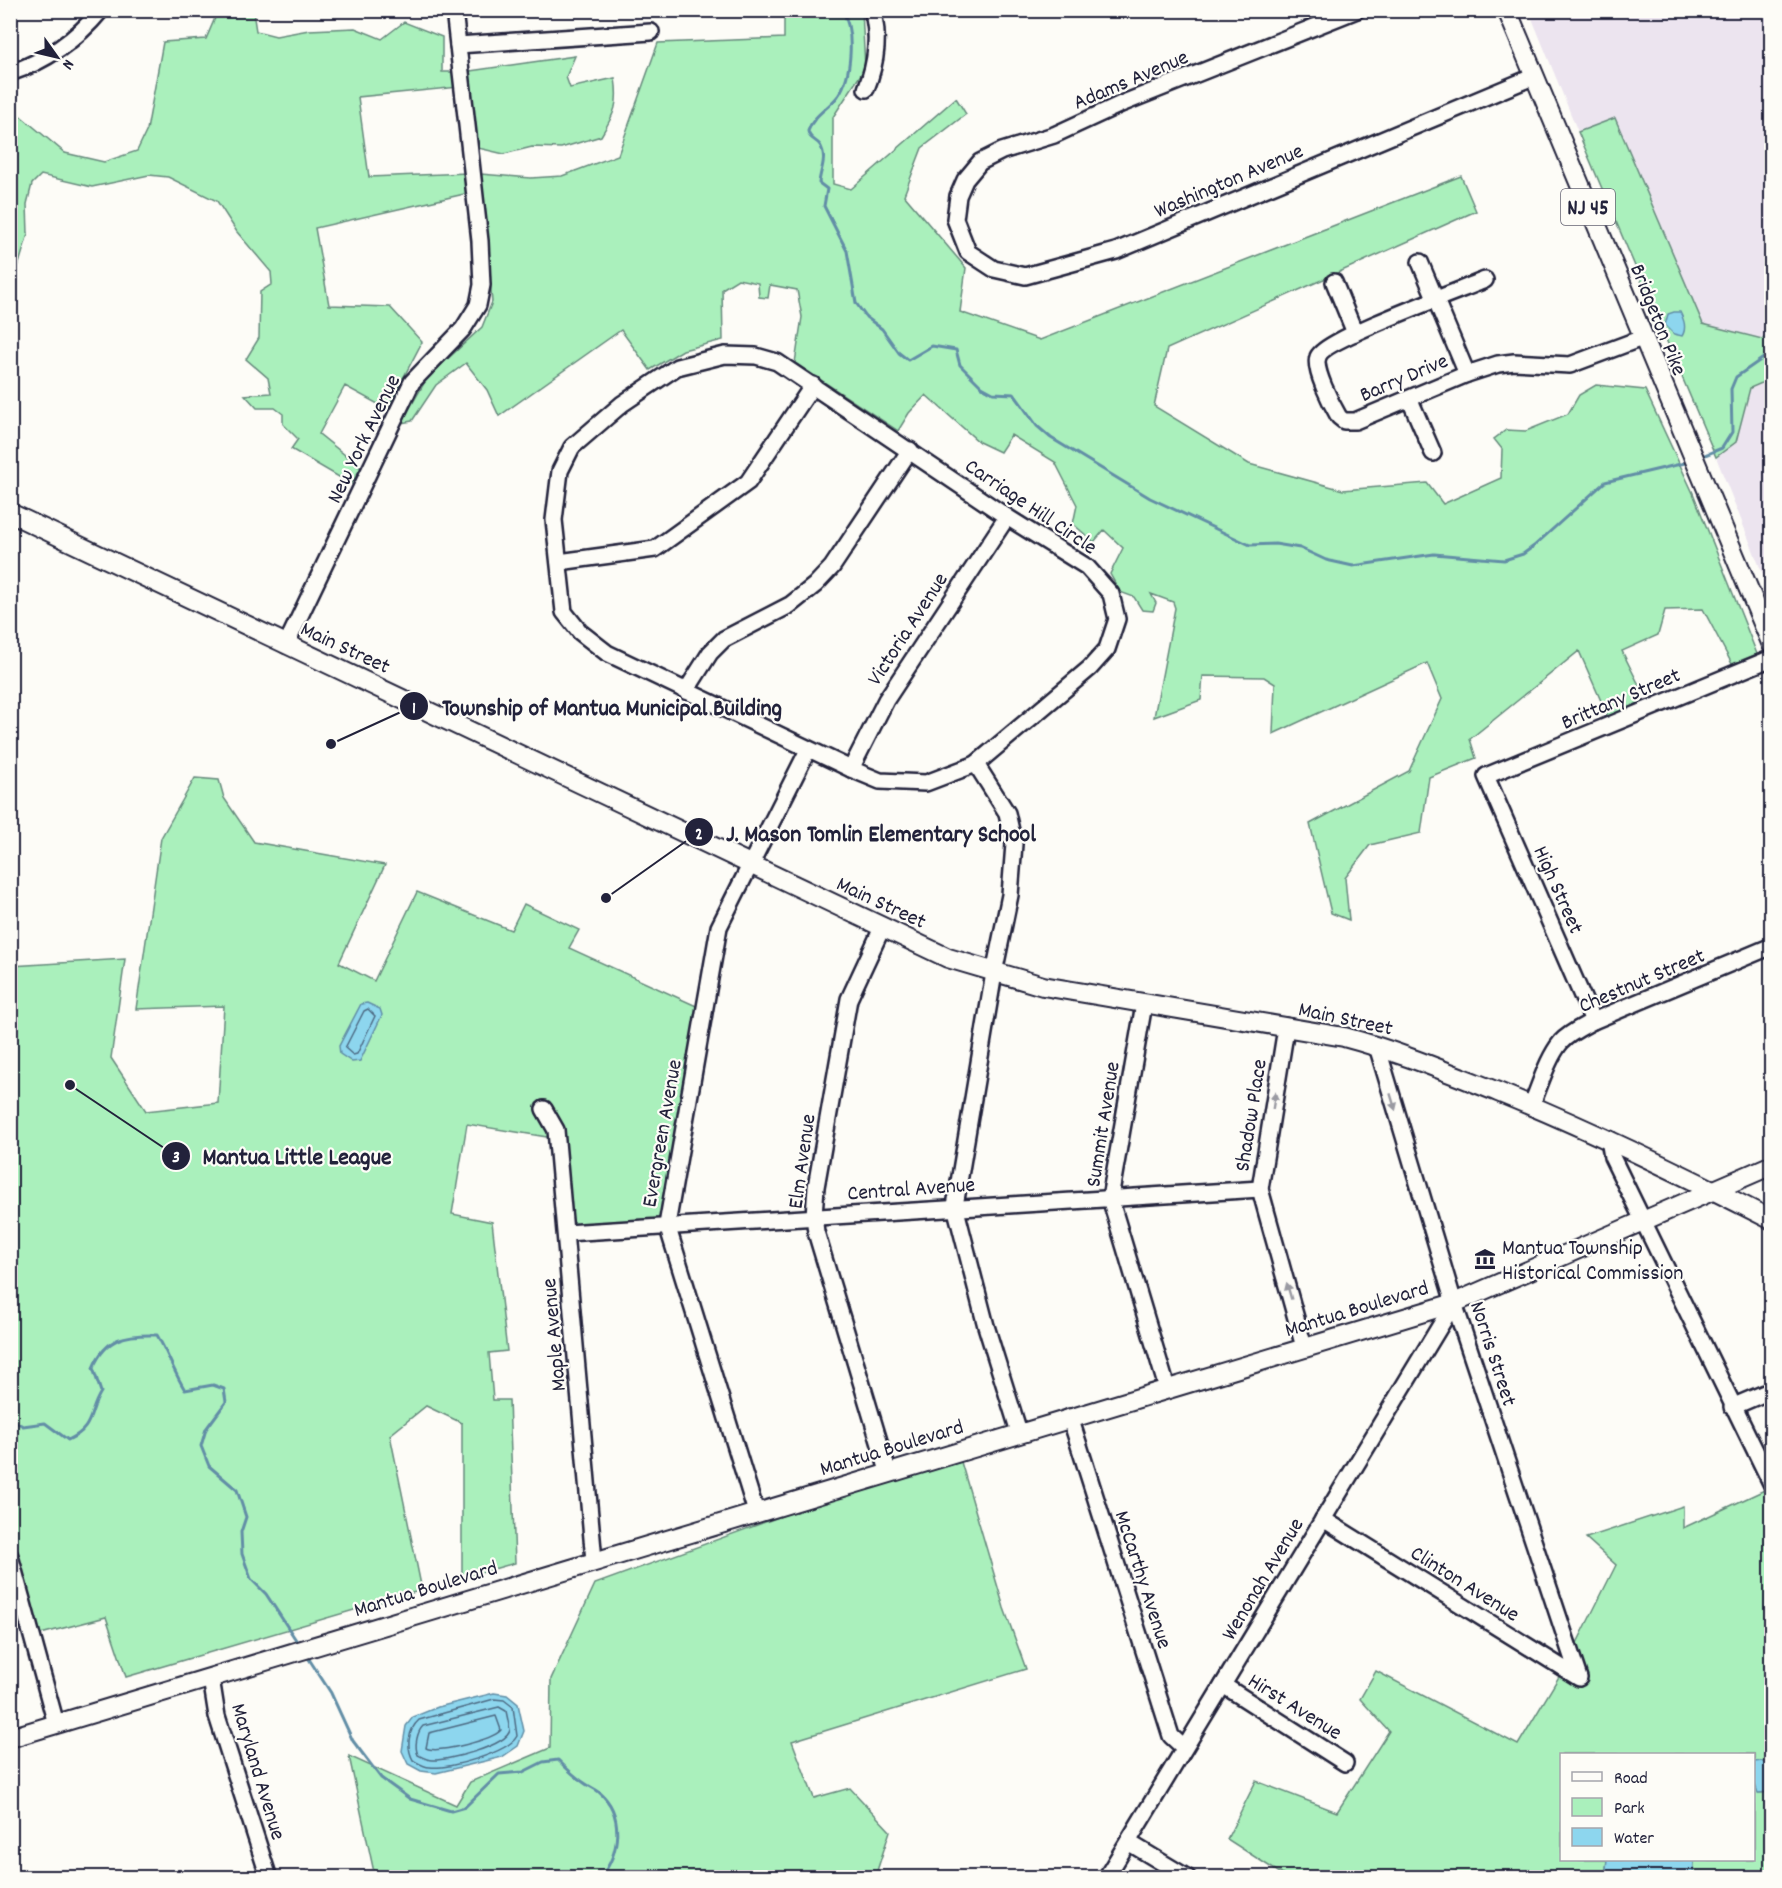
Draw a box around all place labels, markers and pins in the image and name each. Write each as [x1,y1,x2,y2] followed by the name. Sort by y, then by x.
[399,685,794,727] callout: Township of Mantua Municipal Building
[684,811,1048,853] callout: J. Mason Tomlin Elementary School
[161,1135,404,1177] callout: Mantua Little League
[1502,1234,1684,1290] place label: Mantua Township Historical Commission
[1473,1247,1497,1271] museum icon: Mantua Township Historical Commission

